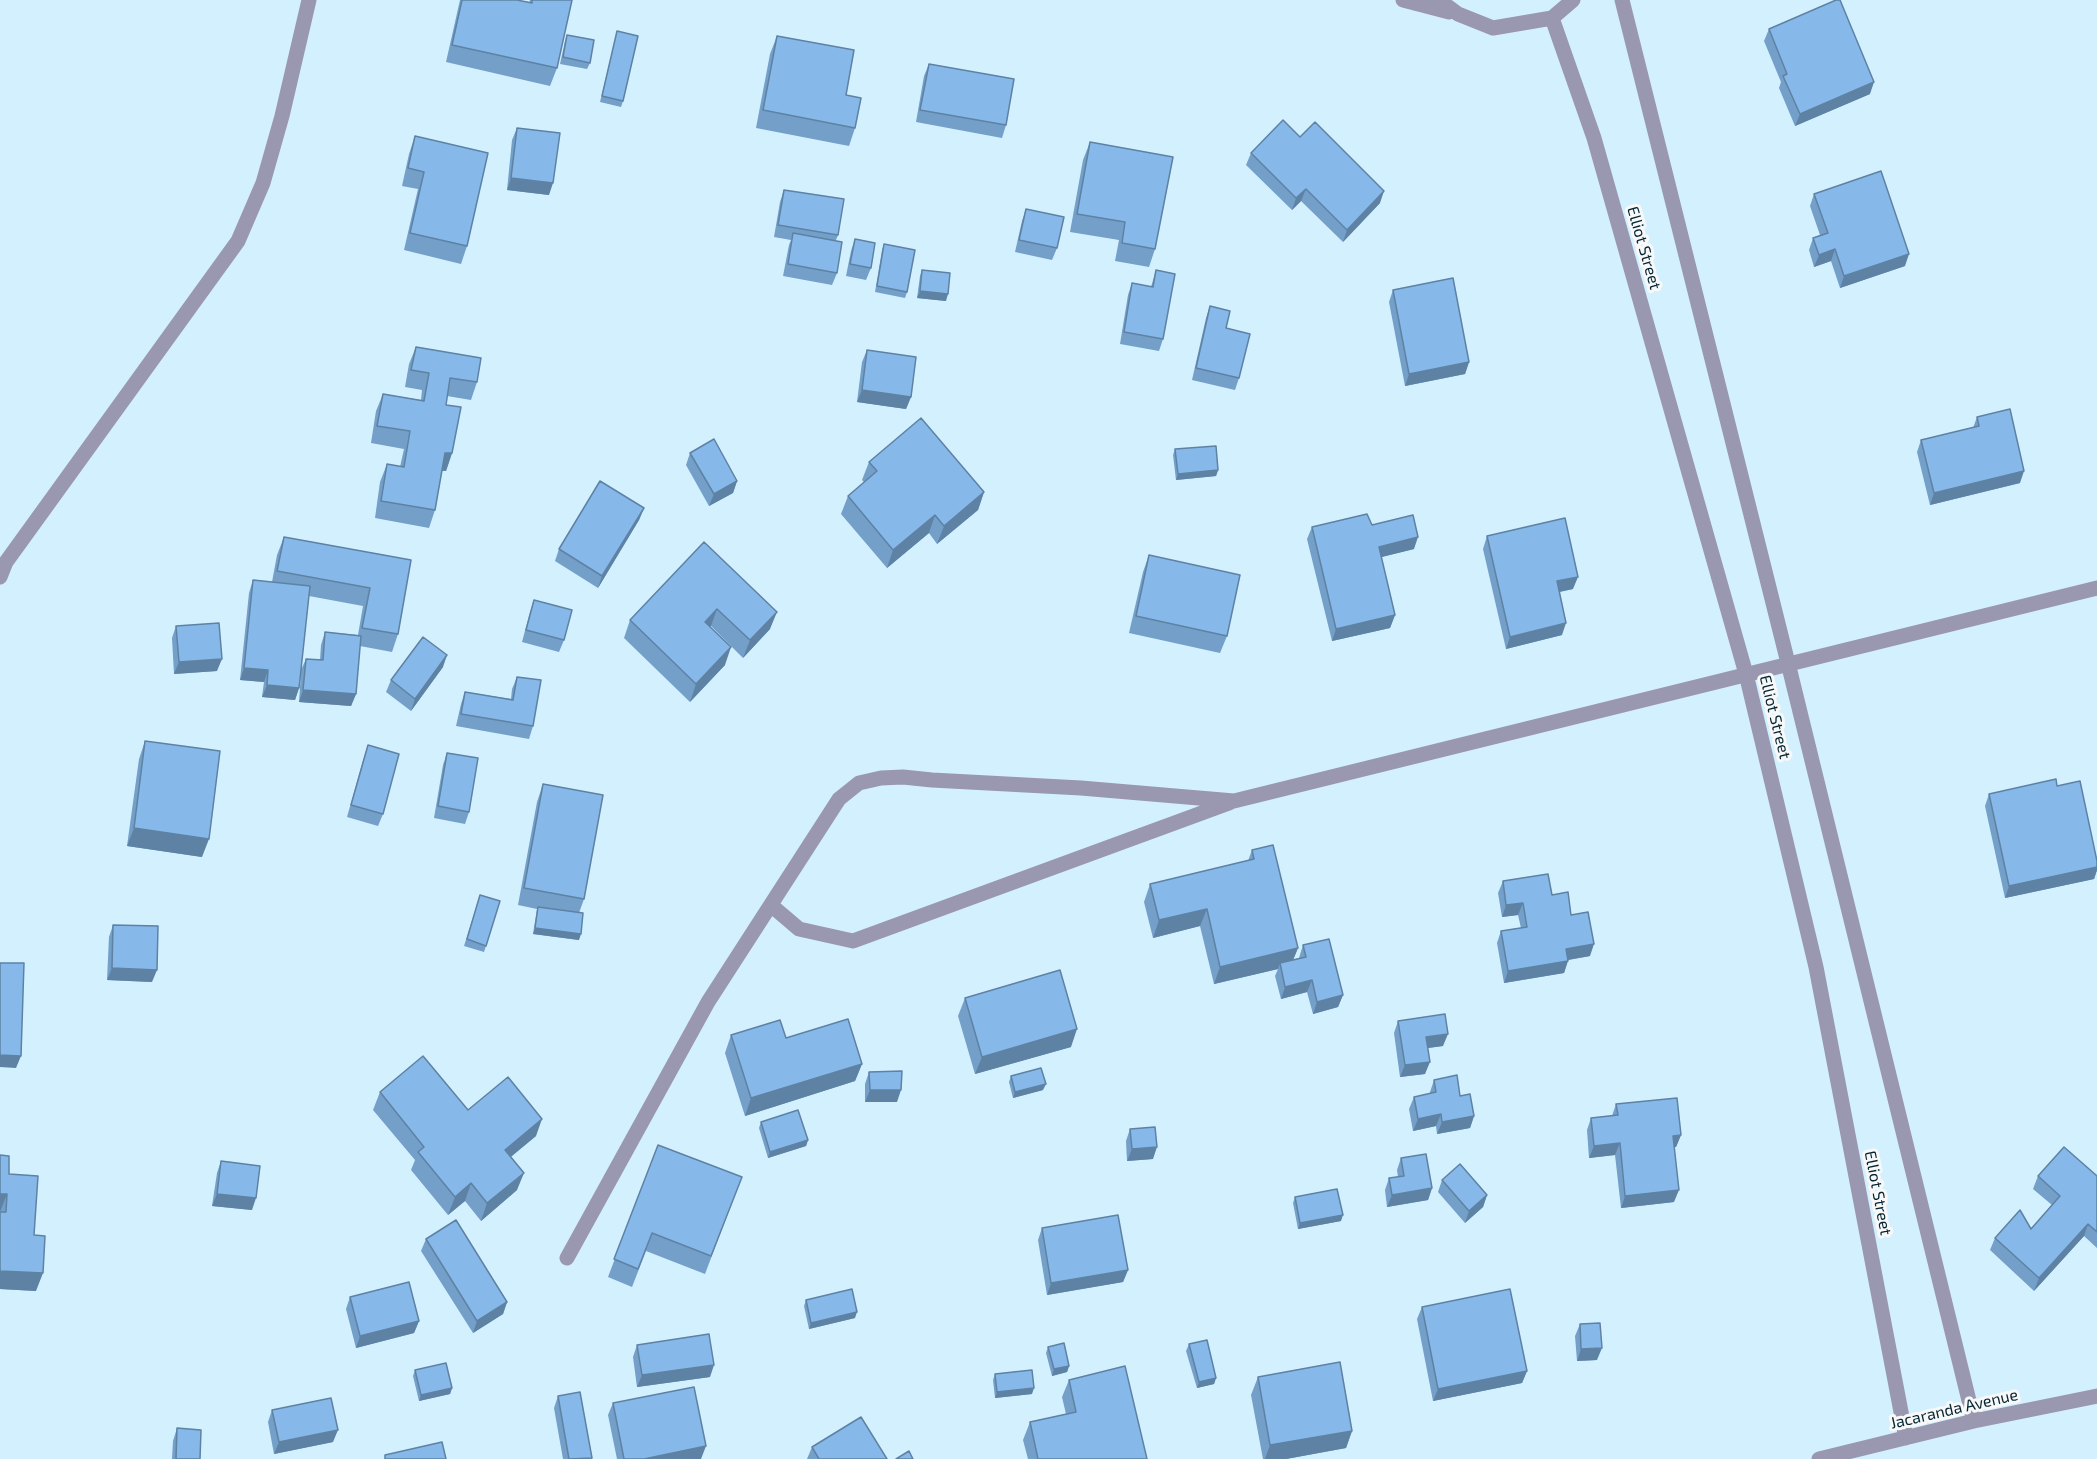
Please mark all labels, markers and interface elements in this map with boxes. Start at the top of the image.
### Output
street label: Elliot Street [1623,204,1665,292]
street label: Elliot Street [1755,673,1795,761]
street label: Elliot Street [1860,1149,1896,1237]
street label: Jacaranda Avenue [1888,1385,2020,1433]

